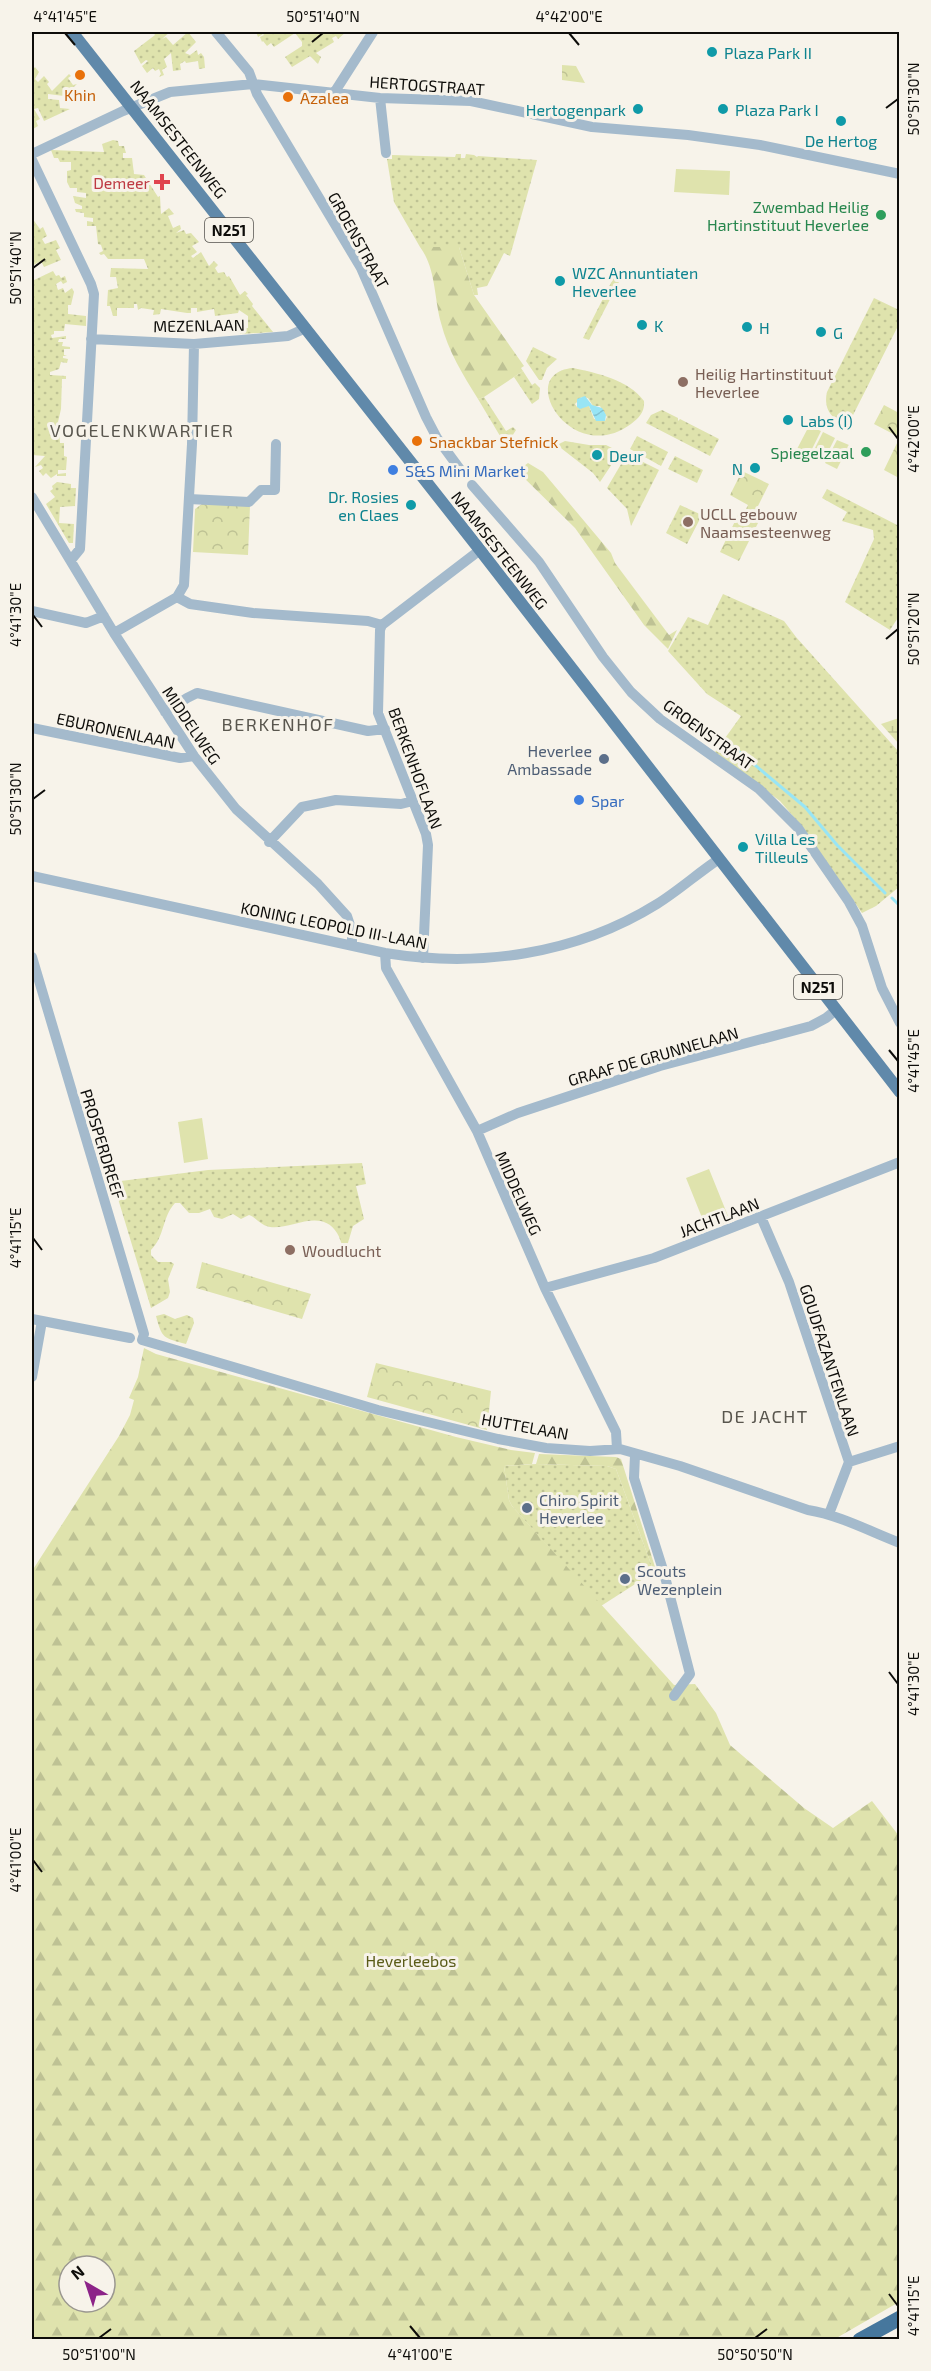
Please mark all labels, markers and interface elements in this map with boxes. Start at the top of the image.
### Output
text: 4°41'45"E [33,7,97,25]
text: 50°51'40"N [286,7,360,25]
text: 4°42'00"E [535,7,603,25]
place label: Plaza Park II [724,43,812,62]
marker: Plaza Park II [705,45,719,59]
text: 50°51'30"N [904,63,922,135]
marker: Khin [73,68,87,82]
street label: HERTOGSTRAAT [369,71,485,99]
street label: NAAMSESTEENWEG [127,76,231,202]
place label: Khin [64,85,96,104]
place label: Azalea [300,88,349,107]
marker: Azalea [281,90,295,104]
place label: Hertogenpark [526,100,626,119]
place label: Plaza Park I [735,100,819,119]
marker: Hertogenpark [631,102,645,116]
marker: Plaza Park I [716,102,730,116]
marker: De Hertog [834,114,848,128]
place label: De Hertog [805,131,877,150]
place label: Demeer [93,173,151,192]
marker: Demeer [155,175,169,189]
street label: GROENSTRAAT [325,188,393,292]
place label: Zwembad Heilig Hartinstituut Heverlee [707,197,869,234]
marker: Zwembad Heilig Hartinstituut Heverlee [874,208,888,222]
road number: N251 [205,218,253,242]
text: 50°51'40"N [6,231,24,305]
place label: WZC Annuntiaten Heverlee [572,263,698,300]
marker: WZC Annuntiaten Heverlee [553,274,567,288]
street label: MEZENLAAN [153,315,245,335]
place label: K [654,316,664,335]
marker: K [635,318,649,332]
place label: H [759,318,770,337]
marker: H [740,320,754,334]
place label: G [833,323,843,342]
marker: G [814,325,828,339]
place label: Heilig Hartinstituut Heverlee [695,364,833,401]
marker: Heilig Hartinstituut Heverlee [676,375,690,389]
text: 4°42'00"E [904,405,922,473]
place label: Labs (I) [800,411,853,430]
marker: Labs (I) [781,413,795,427]
district label: VOGELENKWARTIER [50,419,234,441]
place label: Snackbar Stefnick [429,432,558,451]
marker: Snackbar Stefnick [410,434,424,448]
place label: Spiegelzaal [770,443,854,462]
marker: Spiegelzaal [859,445,873,459]
place label: Deur [609,446,644,465]
marker: Deur [590,448,604,462]
place label: N [732,459,743,478]
place label: S&S Mini Market [405,461,526,480]
marker: N [748,461,762,475]
marker: S&S Mini Market [386,463,400,477]
place label: Dr. Rosies en Claes [328,487,399,524]
street label: NAAMSESTEENWEG [448,487,552,613]
marker: Dr. Rosies en Claes [404,498,418,512]
place label: UCLL gebouw Naamsesteenweg [700,504,831,541]
marker: UCLL gebouw Naamsesteenweg [681,515,695,529]
text: 4°41'30"E [6,583,24,647]
text: 50°51'20"N [904,592,922,666]
street label: MIDDELWEG [159,682,225,768]
street label: GROENSTRAAT [660,695,758,773]
street label: BERKENHOFLAAN [385,705,447,831]
street label: EBURONENLAAN [55,708,177,752]
district label: BERKENHOF [222,713,334,735]
place label: Heverlee Ambassade [507,741,592,778]
marker: Heverlee Ambassade [597,752,611,766]
text: 50°51'30"N [6,763,24,835]
place label: Spar [591,791,625,810]
marker: Spar [572,793,586,807]
place label: Villa Les Tilleuls [755,829,815,866]
marker: Villa Les Tilleuls [736,840,750,854]
street label: KONING LEOPOLD III-LAAN [239,898,429,952]
road number: N251 [794,975,842,999]
street label: GRAAF DE GRUNNELAAN [566,1023,740,1089]
text: 4°41'45"E [904,1029,922,1093]
street label: PROSPERDREEF [77,1087,129,1202]
street label: MIDDELWEG [492,1148,546,1238]
street label: JACHTLAAN [676,1193,762,1241]
text: 4°41'15"E [6,1208,24,1268]
place label: Woudlucht [302,1241,381,1260]
marker: Woudlucht [283,1243,297,1257]
street label: GOUDFAZANTENLAAN [796,1281,864,1439]
district label: DE JACHT [721,1405,809,1427]
street label: HUTTELAAN [480,1409,570,1443]
place label: Chiro Spirit Heverlee [539,1490,619,1527]
marker: Chiro Spirit Heverlee [520,1501,534,1515]
place label: Scouts Wezenplein [637,1561,722,1598]
marker: Scouts Wezenplein [618,1572,632,1586]
text: 4°41'30"E [904,1652,922,1716]
text: 4°41'00"E [6,1828,24,1892]
park label: Heverleebos [366,1951,456,1970]
north arrow [57,2254,117,2314]
text: N [67,2261,88,2283]
text: 4°41'15"E [904,2276,922,2336]
text: 50°51'00"N [62,2345,136,2363]
text: 4°41'00"E [388,2345,452,2363]
text: 50°50'50"N [717,2345,793,2363]

